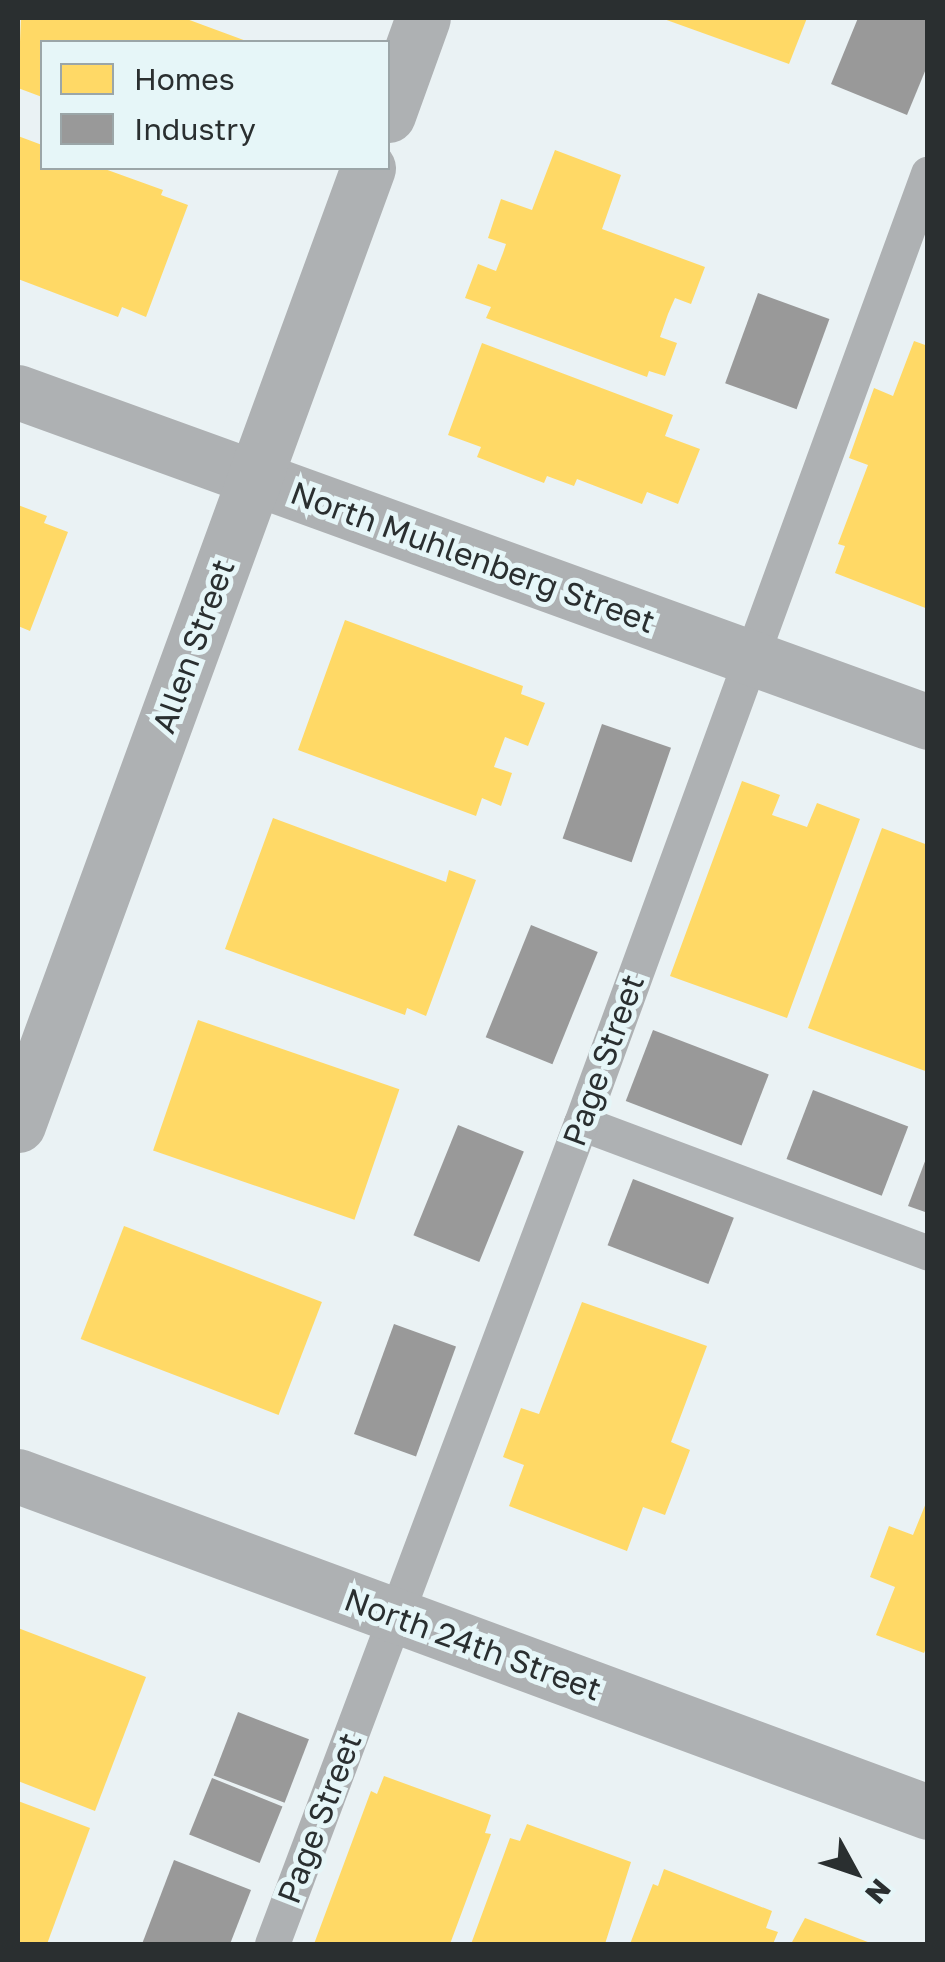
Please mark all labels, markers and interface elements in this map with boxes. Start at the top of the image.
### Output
legend [40,40,390,170]
text: Homes [134,61,235,97]
text: Industry [134,111,256,147]
street label: North Muhlenberg Street [286,473,660,641]
street label: Allen Street [144,554,242,738]
street label: Page Street [554,969,652,1151]
street label: North 24th Street [339,1580,607,1708]
street label: Page Street [269,1727,369,1909]
north arrow [805,1822,905,1922]
text: N [859,1873,898,1910]

